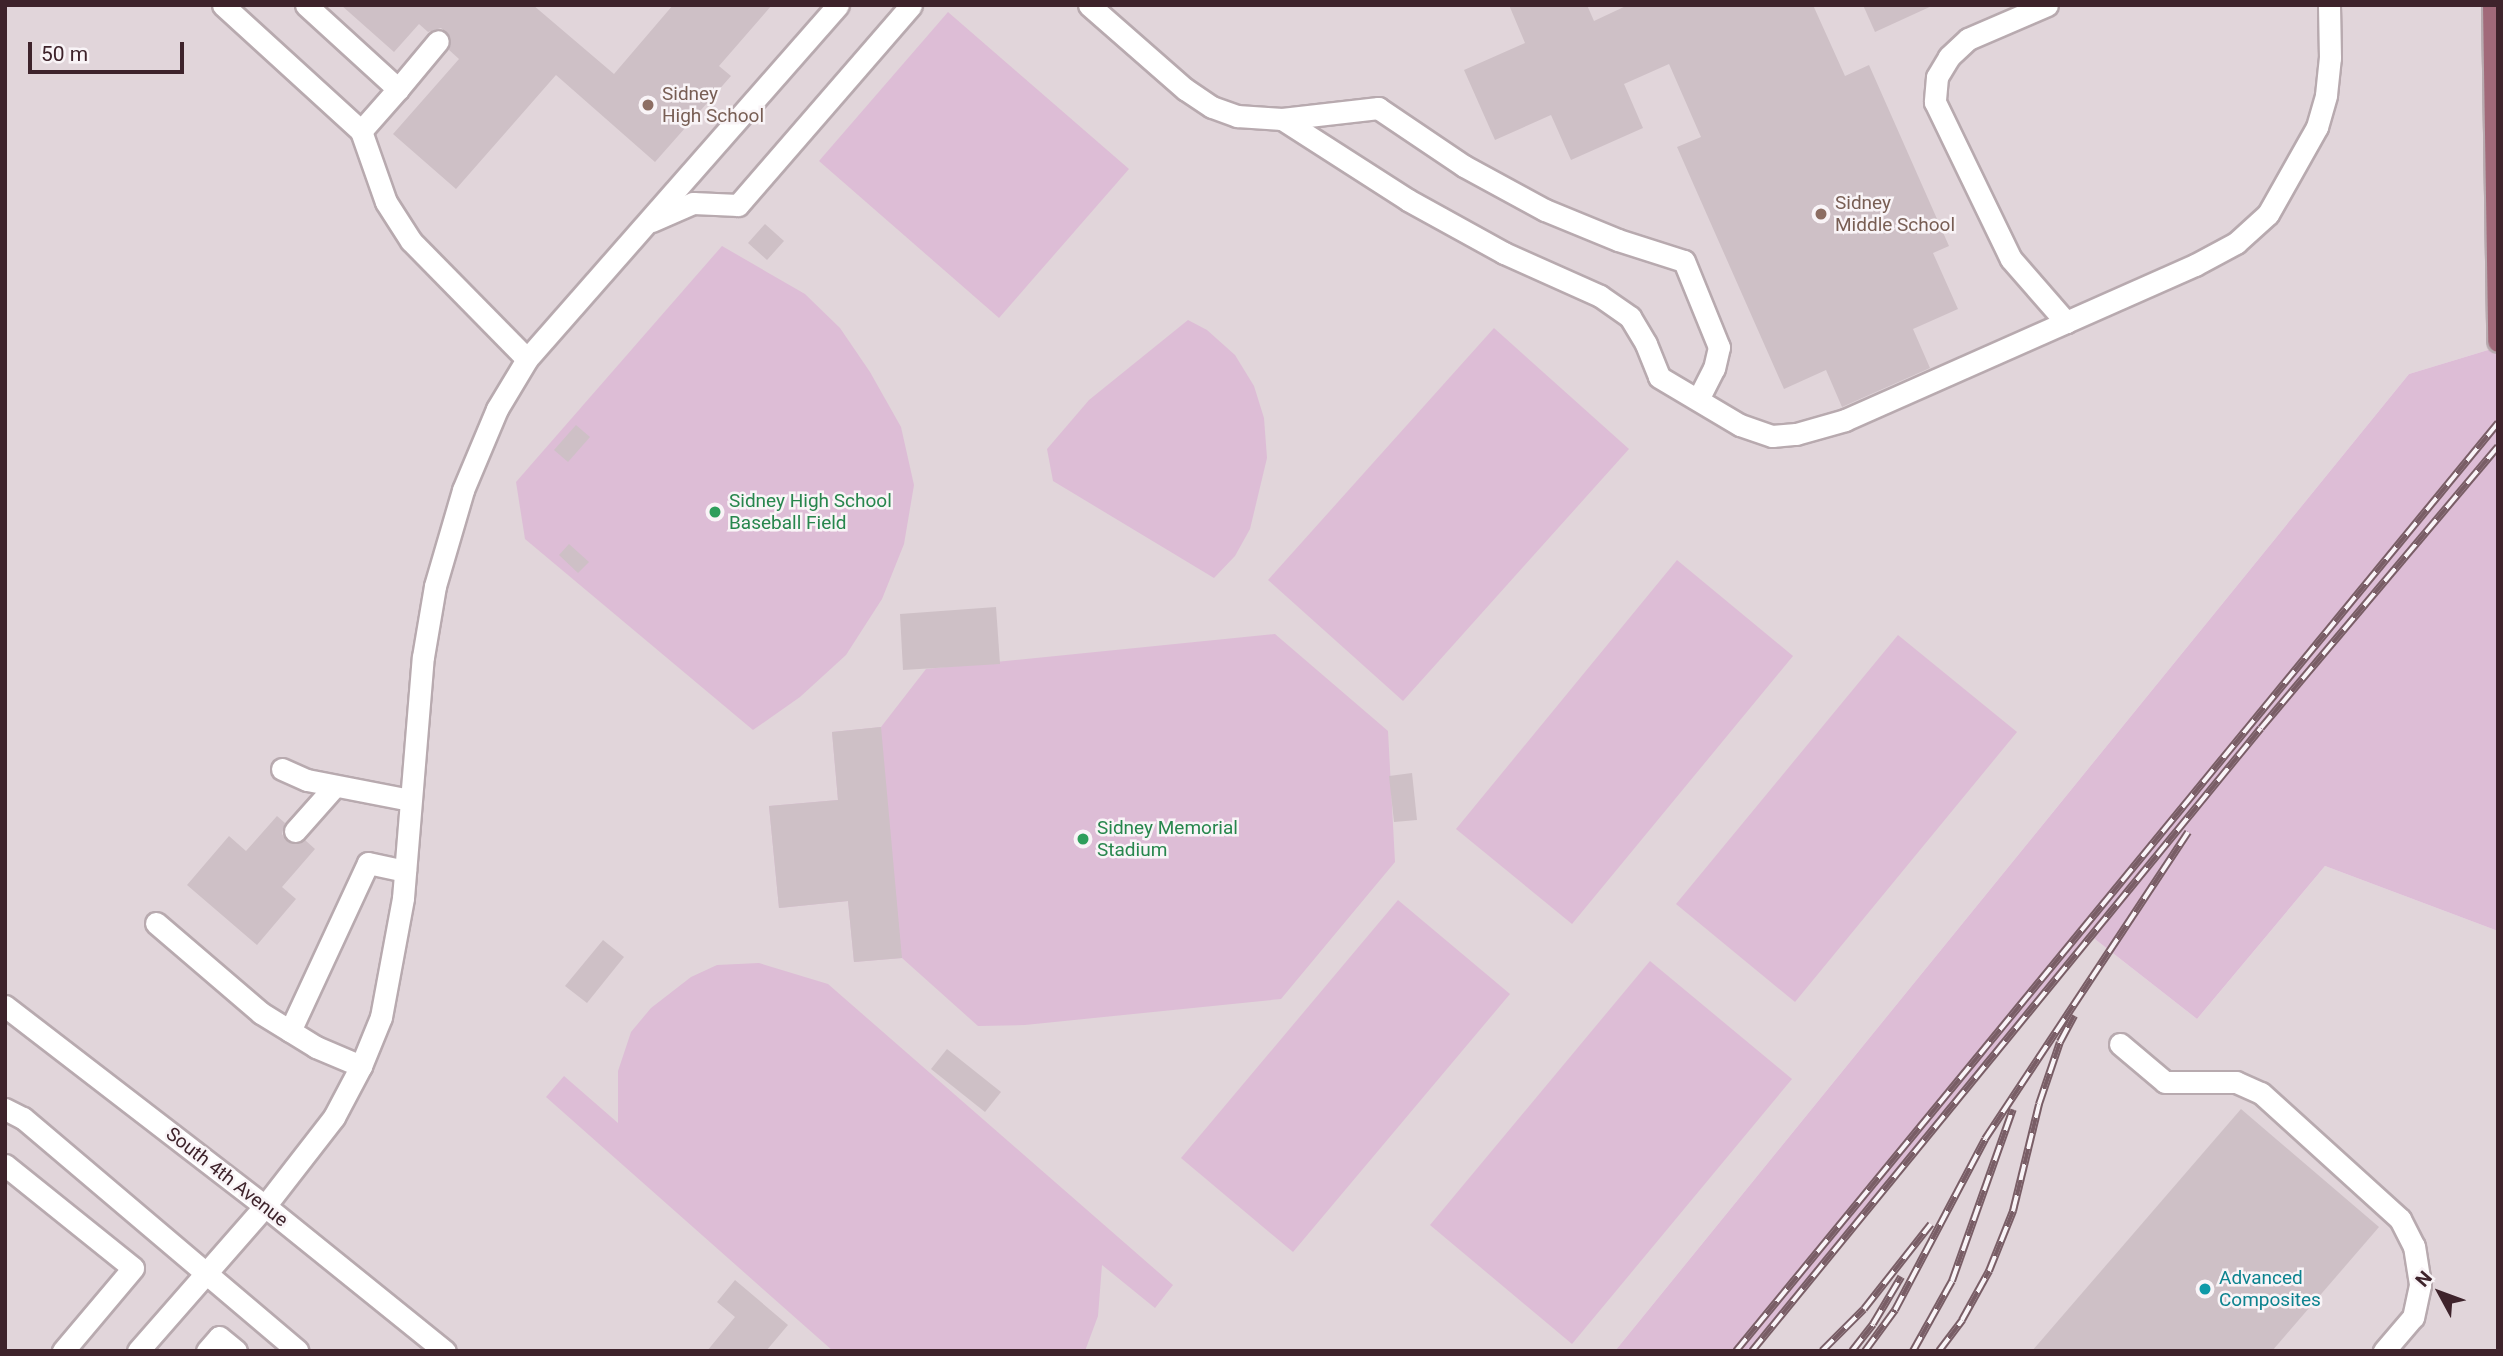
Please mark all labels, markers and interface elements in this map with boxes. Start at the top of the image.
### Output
scale bar [32,28,187,72]
text: 50 m [41,42,88,66]
place label: Sidney High School [662,83,764,127]
marker: Sidney High School [640,97,656,113]
place label: Sidney Middle School [1835,192,1955,236]
marker: Sidney Middle School [1813,206,1829,222]
place label: Sidney High School Baseball Field [729,490,892,534]
marker: Sidney High School Baseball Field [707,504,723,520]
place label: Sidney Memorial Stadium [1097,817,1238,861]
marker: Sidney Memorial Stadium [1075,831,1091,847]
street label: South 4th Avenue [162,1122,292,1232]
north arrow [2405,1258,2475,1328]
text: N [2411,1266,2437,1291]
place label: Advanced Composites [2219,1267,2321,1311]
marker: Advanced Composites [2197,1281,2213,1297]

